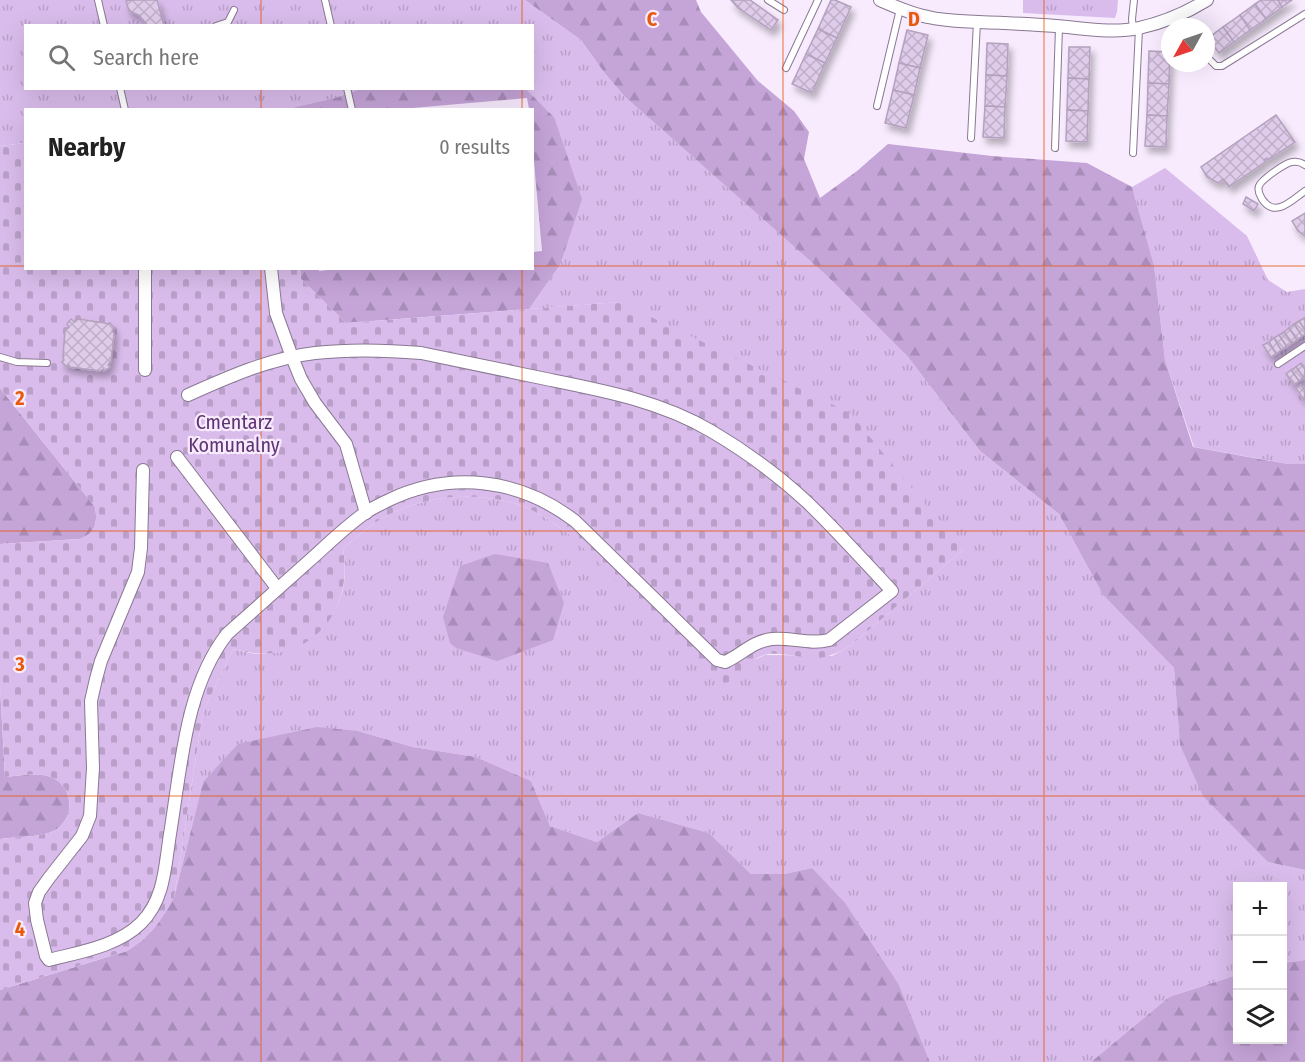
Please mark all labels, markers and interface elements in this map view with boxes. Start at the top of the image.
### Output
text: C [647,7,658,31]
text: D [908,7,920,31]
north arrow [1161,18,1215,72]
search box [24,24,534,90]
icon: search [45,41,78,74]
text: Search here [93,44,199,71]
text: Nearby [48,132,125,163]
text: 0 results [439,135,510,159]
text: 2 [14,386,25,410]
park label: Cmentarz Komunalny [188,410,280,457]
text: 3 [14,652,25,676]
map controls [1233,882,1287,1044]
button: + [1233,882,1287,936]
text: 4 [15,917,25,941]
button: − [1233,936,1287,990]
button: layers [1233,990,1287,1044]

